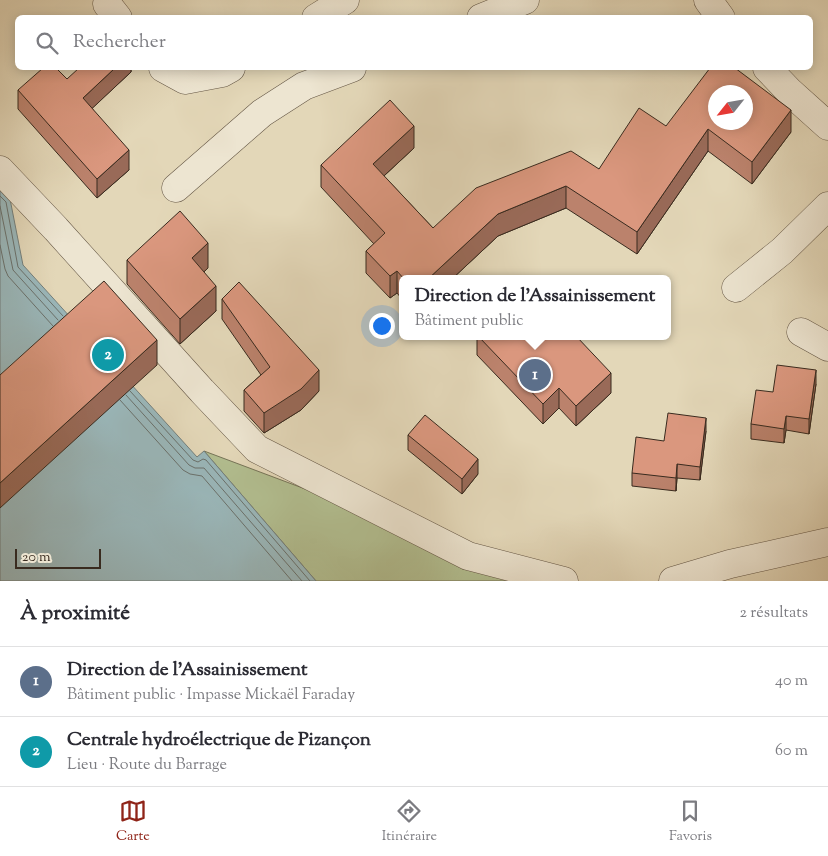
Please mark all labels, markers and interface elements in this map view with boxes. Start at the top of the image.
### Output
search box [15,15,813,70]
icon: search [33,29,61,57]
text: Rechercher [73,29,166,56]
north arrow [708,85,753,130]
popup [399,275,671,340]
text: Direction de l'Assainissement [415,283,655,310]
text: Bâtiment public [415,310,524,333]
your location [369,313,395,339]
pin: 2 [92,336,124,374]
pin: 1 [519,356,551,394]
scale bar [15,546,101,569]
text: 20 m [22,548,51,568]
text: À proximité [20,599,130,629]
text: 2 résultats [739,602,808,625]
text: Direction de l'Assainissement [67,657,308,684]
text: 1 [33,670,39,693]
text: 40 m [775,670,808,693]
text: Bâtiment public · Impasse Mickaël Faraday [67,684,355,707]
text: Centrale hydroélectrique de Pizançon [67,727,371,754]
text: 2 [32,740,40,763]
text: 60 m [775,740,808,763]
text: Lieu · Route du Barrage [67,754,227,777]
tab: Carte [116,797,150,847]
tab: Itinéraire [382,797,437,847]
tab: Favoris [669,797,712,847]

